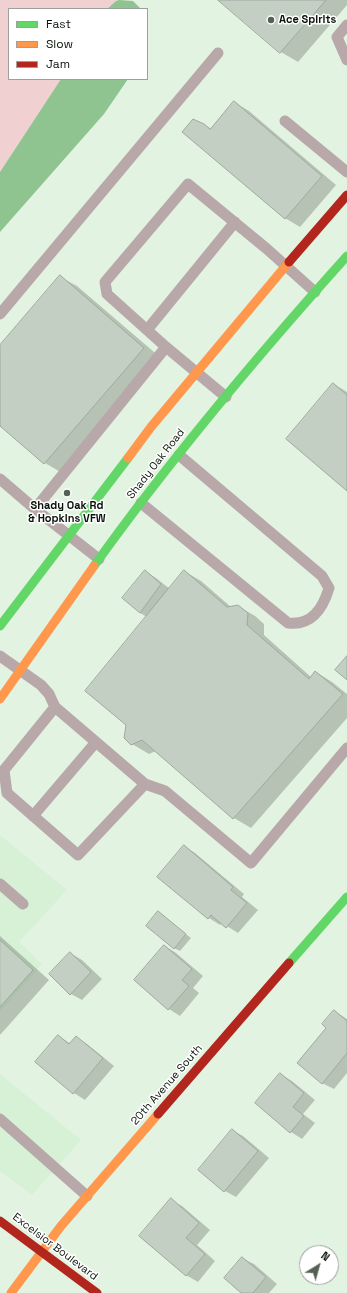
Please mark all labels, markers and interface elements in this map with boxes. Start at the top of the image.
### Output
legend [8,8,148,80]
place label: Ace Spirits [279,13,336,27]
marker: Ace Spirits [266,15,276,25]
text: Fast [46,16,71,32]
text: Slow [46,36,73,52]
text: Jam [46,56,70,72]
street label: Shady Oak Road [124,426,188,502]
marker: Shady Oak Rd & Hopkins VFW [62,488,72,498]
place label: Shady Oak Rd & Hopkins VFW [28,499,106,525]
street label: 20th Avenue South [129,1042,205,1128]
street label: Excelsior Boulevard [10,1211,100,1283]
north arrow [299,1245,339,1285]
text: N [318,1248,333,1264]

